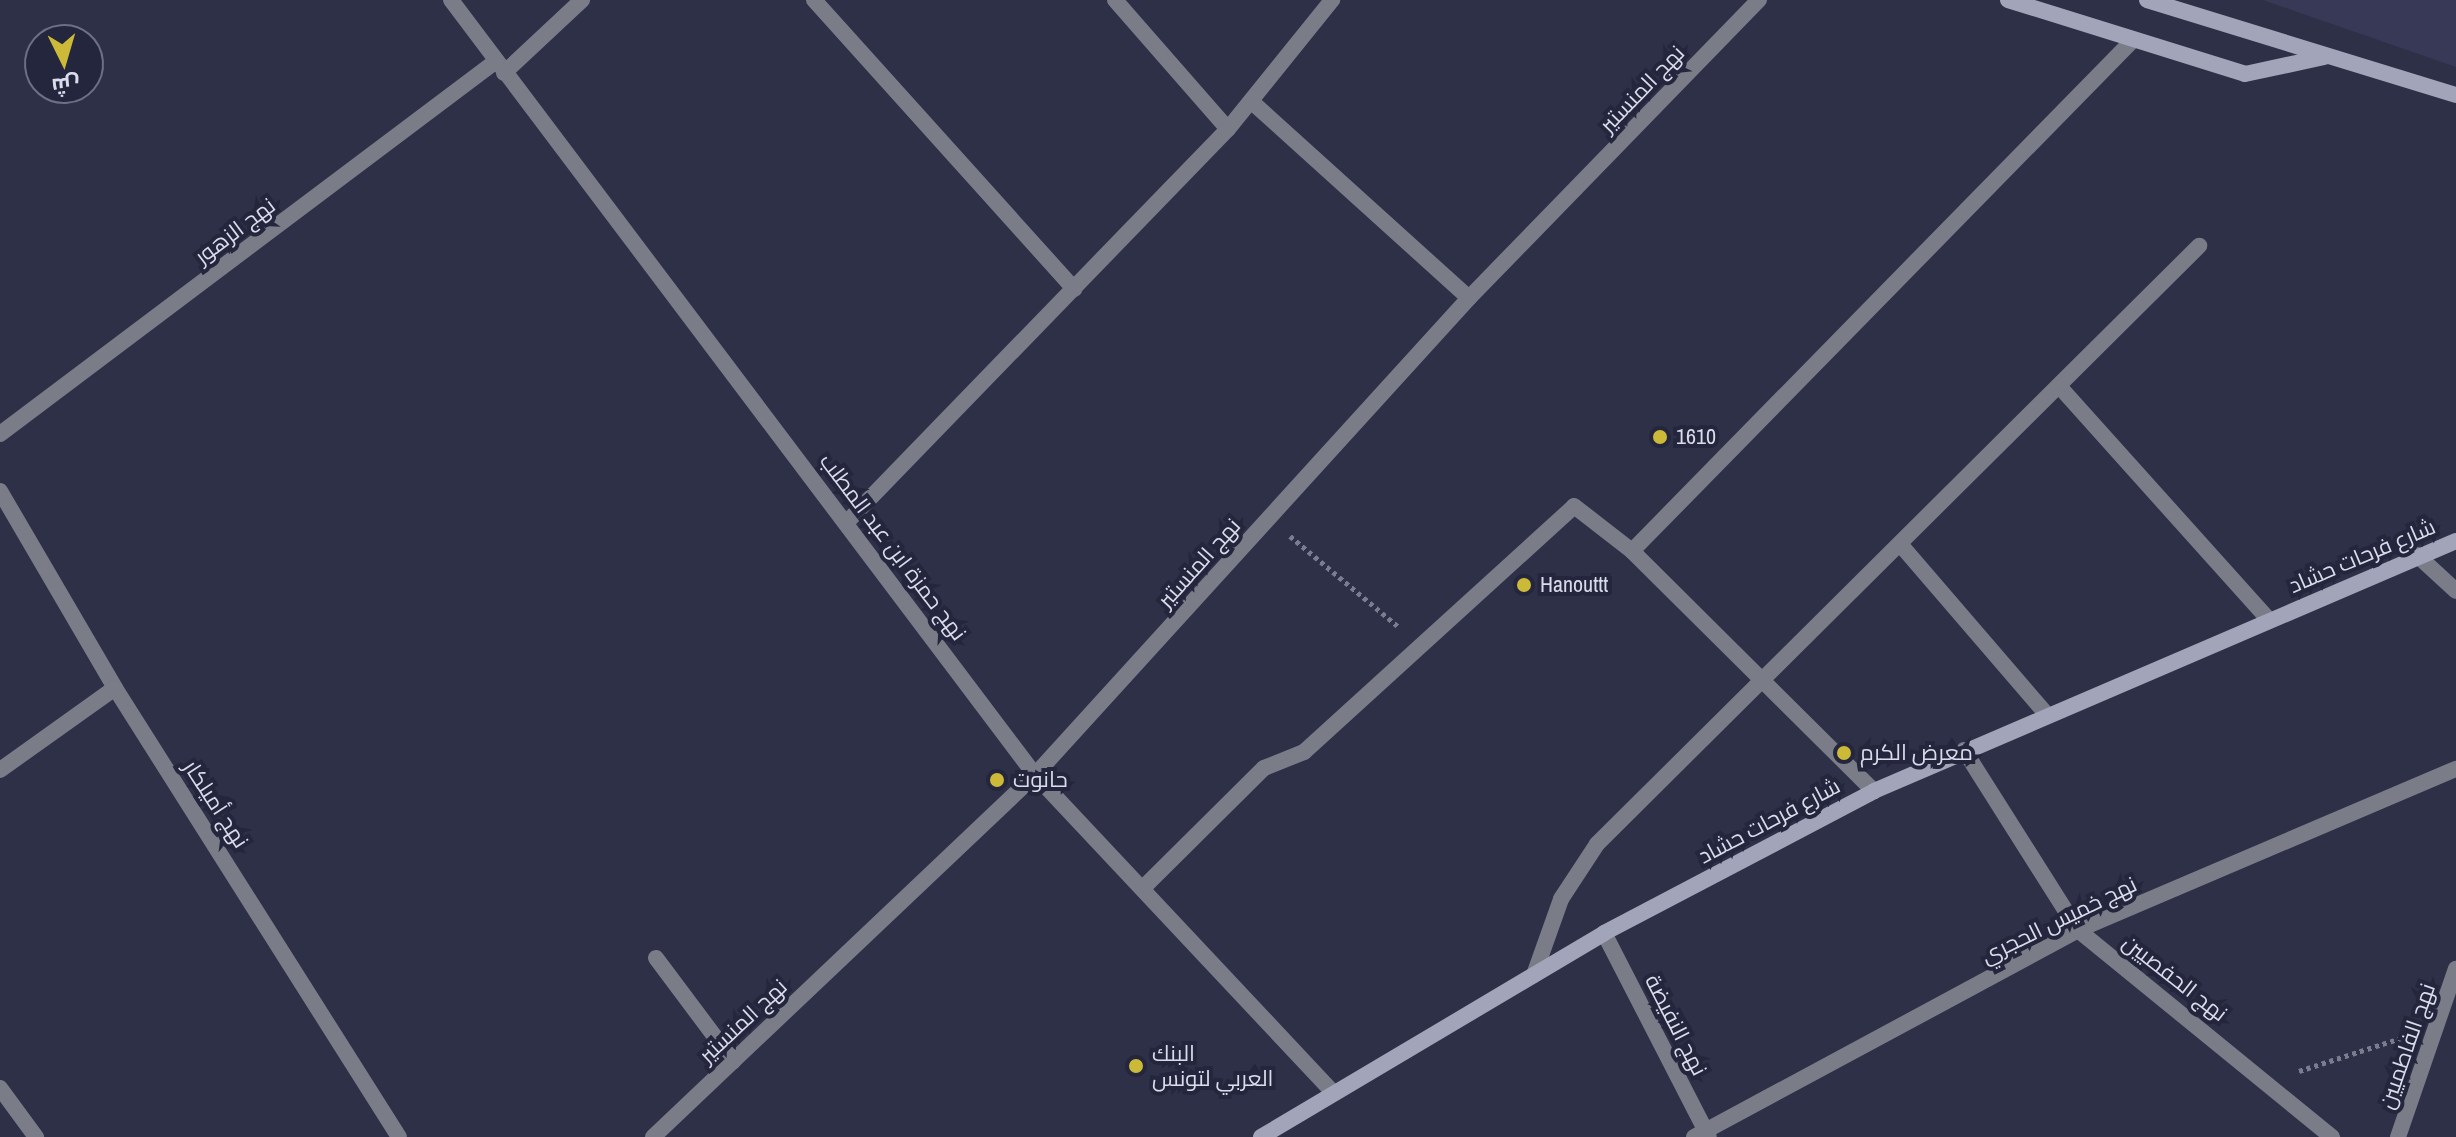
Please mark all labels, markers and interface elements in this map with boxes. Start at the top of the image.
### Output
north arrow [24,24,104,104]
street label: نهج المنستير [1594,40,1690,138]
text: ش [51,70,81,102]
street label: نهج الزهور [190,192,280,270]
place label: 1610 [1676,424,1716,450]
marker: 1610 [1651,428,1669,446]
street label: نهج حمزة ابن عبد المطلب [814,448,972,646]
street label: نهج المنستير [1152,513,1246,613]
street label: شارع فرحات حشاد [2285,513,2439,599]
place label: Hanouttt [1540,572,1608,598]
marker: Hanouttt [1515,576,1533,594]
place label: معرض الكرم [1860,740,1973,766]
marker: معرض الكرم [1835,744,1853,762]
street label: نهج أميلكار [178,755,254,853]
place label: حانوت [1013,767,1068,793]
marker: حانوت [988,771,1006,789]
street label: شارع فرحات حشاد [1694,773,1844,869]
street label: نهج خميس الحجري [1977,871,2141,969]
street label: نهج الحفصيين [2117,929,2233,1027]
street label: نهج النفيضة [1639,970,1713,1080]
street label: نهج المنستير [693,974,793,1068]
street label: نهج الفاطميين [2373,980,2441,1112]
place label: البنك العربي لتونس [1152,1040,1273,1092]
marker: البنك العربي لتونس [1127,1057,1145,1075]

